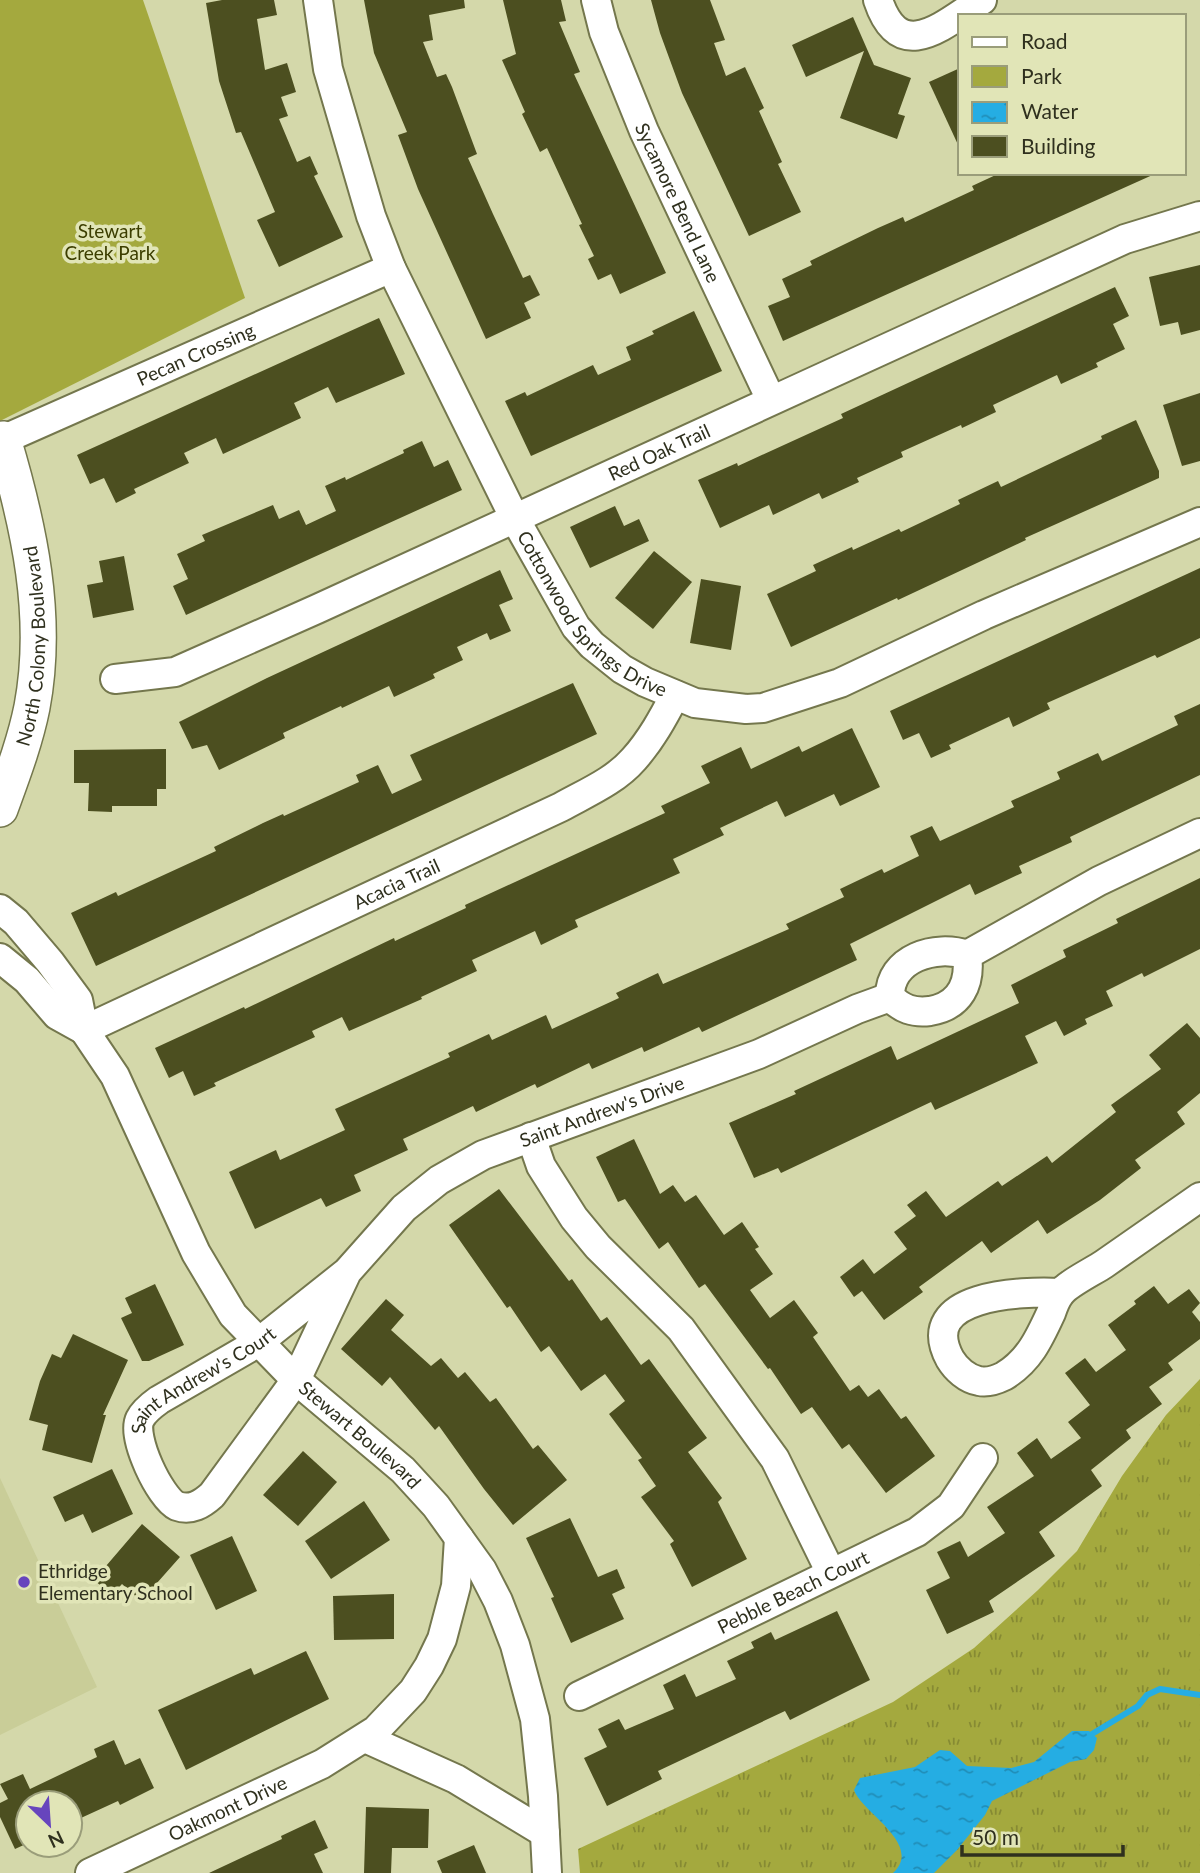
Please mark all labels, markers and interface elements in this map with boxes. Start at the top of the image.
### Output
legend [958,14,1186,175]
text: Road [1021,28,1068,53]
text: Park [1021,63,1062,88]
text: Water [1021,98,1078,123]
street label: Sycamore Bend Lane [631,119,726,286]
text: Building [1021,133,1096,158]
park label: Stewart Creek Park [65,219,156,264]
street label: Pecan Crossing [133,318,258,390]
street label: Red Oak Trail [604,419,714,485]
street label: Cottonwood Springs Drive [513,526,671,701]
street label: North Colony Boulevard [11,544,49,749]
street label: Acacia Trail [349,853,443,914]
street label: Saint Andrew's Drive [516,1070,687,1152]
street label: Saint Andrew's Court [126,1321,280,1434]
street label: Stewart Boulevard [295,1376,426,1493]
street label: Pebble Beach Court [713,1545,873,1638]
place label: Ethridge Elementary School [38,1559,193,1604]
marker: Ethridge Elementary School [16,1574,32,1590]
street label: Oakmont Drive [165,1770,290,1846]
north arrow [14,1789,84,1859]
scale bar [962,1814,1123,1858]
text: 50 m [972,1824,1019,1849]
text: N [45,1826,68,1853]

